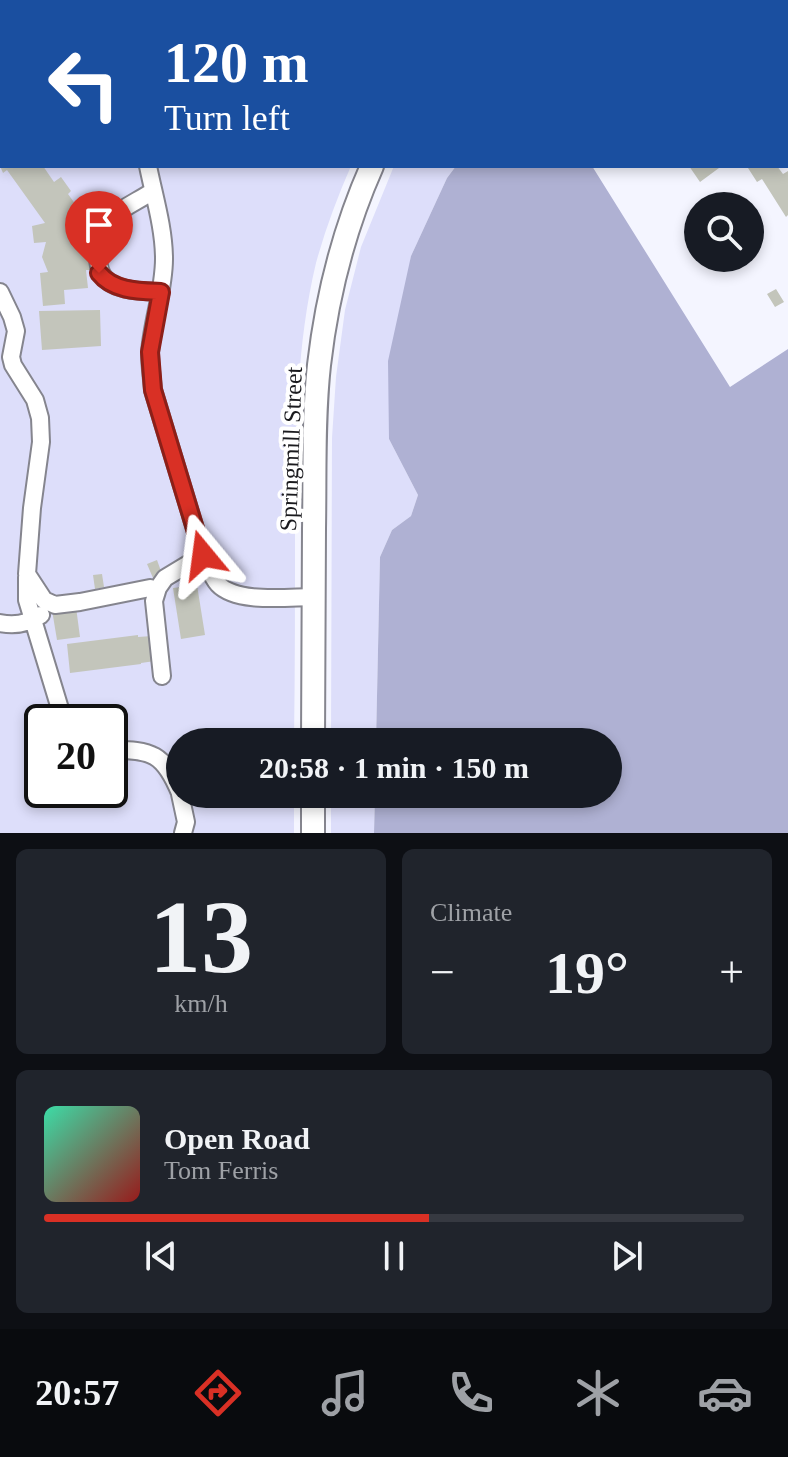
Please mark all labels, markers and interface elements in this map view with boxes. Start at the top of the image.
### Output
icon: left [32,32,136,136]
text: 120 m [164,32,309,94]
text: Turn left [164,98,290,138]
pin [65,191,133,273]
map controls [684,192,764,272]
button: search [684,192,764,272]
icon: arrive [77,203,121,247]
street label: Springmill Street [275,366,307,532]
position arrow [161,513,245,597]
speed limit sign: 20 [24,704,128,808]
text: 20:58 · 1 min · 150 m [259,751,529,784]
text: 13 [149,879,253,994]
text: Climate [430,898,512,927]
text: 19° [545,940,629,1006]
text: − [430,948,455,997]
text: + [719,948,744,997]
text: km/h [174,989,228,1018]
text: Open Road [164,1122,310,1155]
text: Tom Ferris [164,1156,278,1185]
icon: previous [139,1234,183,1278]
icon: pause [372,1234,416,1278]
icon: next [605,1234,649,1278]
icon: directions [190,1365,246,1421]
icon: music [317,1365,373,1421]
icon: phone [443,1365,499,1421]
icon: climate [570,1365,626,1421]
icon: car [697,1365,753,1421]
text: 20:57 [35,1373,119,1413]

